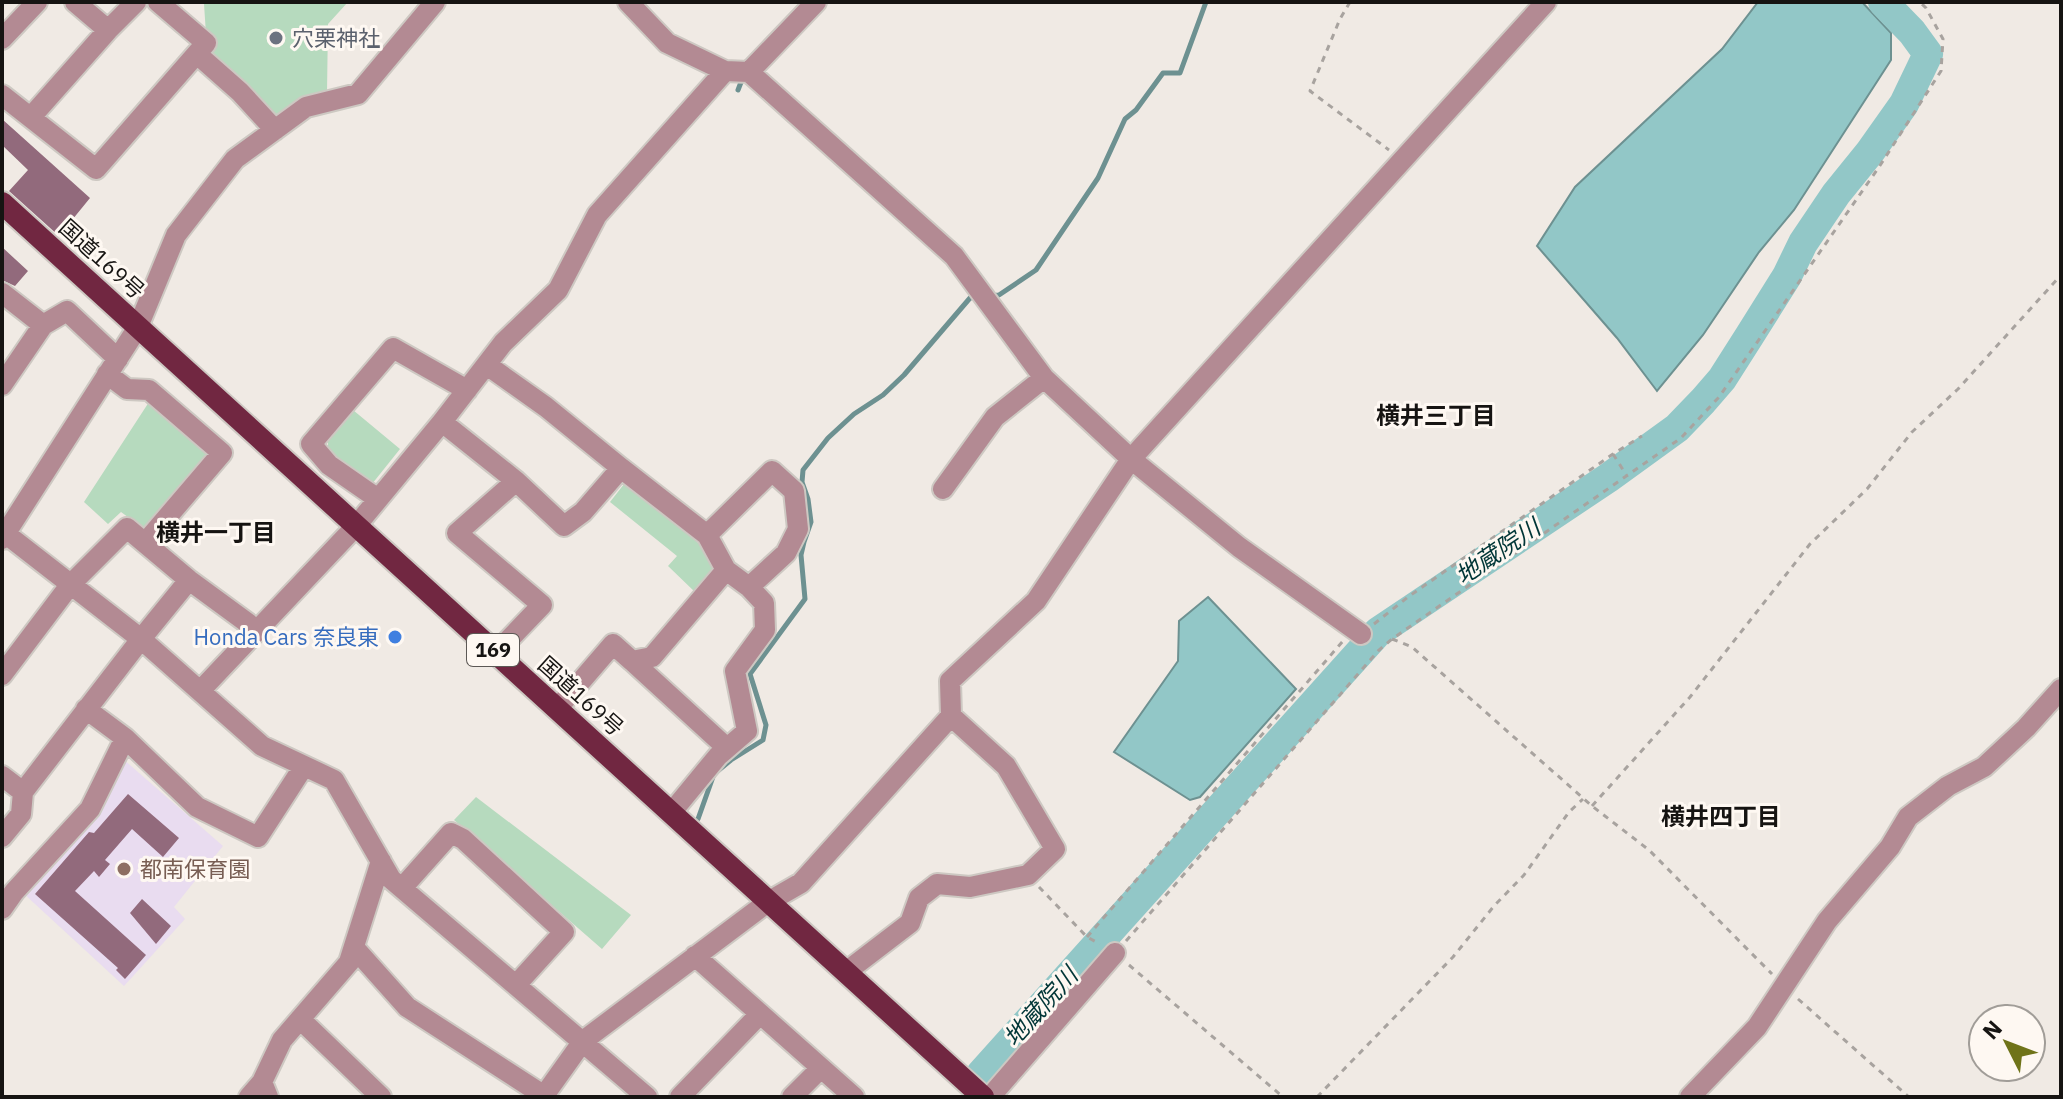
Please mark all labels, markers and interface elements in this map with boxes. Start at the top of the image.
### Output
place label: 穴栗神社 [292,23,380,52]
marker: 穴栗神社 [267,29,285,47]
street label: 国道169号 [53,213,151,305]
district label: 横井三丁目 [1376,399,1496,431]
water label: 地蔵院川 [1449,509,1549,591]
district label: 横井一丁目 [156,516,276,548]
place label: Honda Cars 奈良東 [194,622,379,651]
marker: Honda Cars 奈良東 [386,628,404,646]
road number: 169 [467,634,519,666]
street label: 国道169号 [532,650,630,742]
district label: 横井四丁目 [1661,800,1781,832]
place label: 都南保育園 [140,854,250,883]
marker: 都南保育園 [115,860,133,878]
water label: 地蔵院川 [996,958,1086,1053]
north arrow [1967,1003,2047,1083]
text: N [1976,1014,2008,1045]

